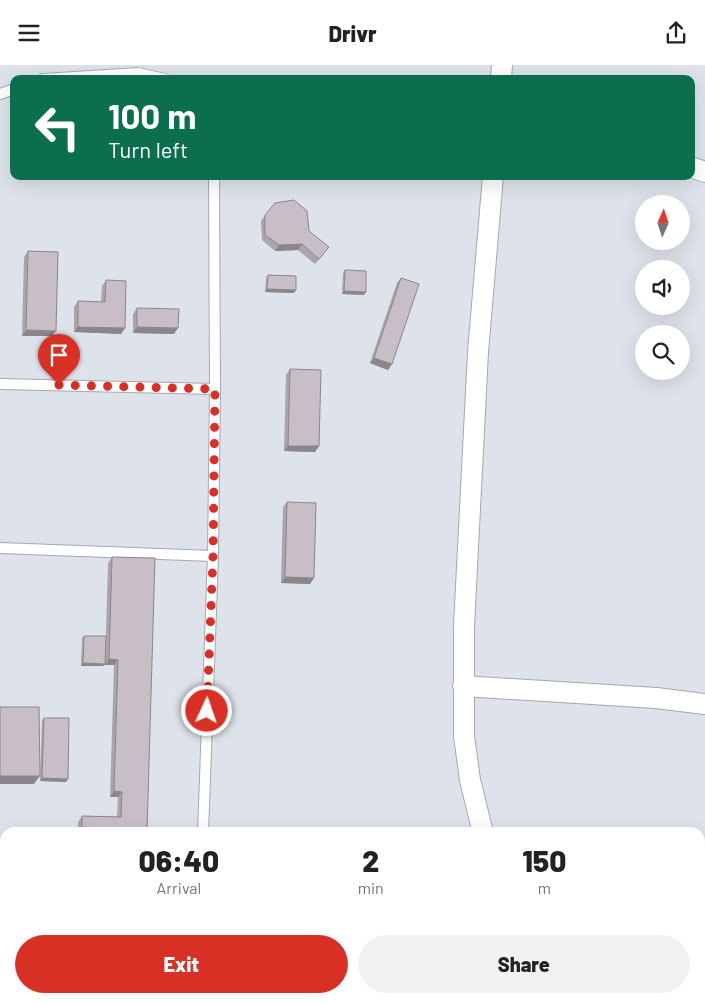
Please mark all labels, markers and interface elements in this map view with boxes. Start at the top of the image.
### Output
icon: menu [15,19,43,47]
icon: share [662,19,690,47]
text: Drivr [328,20,377,46]
text: 100 m [108,94,197,136]
icon: left [25,95,90,160]
text: Turn left [108,136,188,162]
north arrow [635,195,690,250]
map controls [635,195,690,380]
button: sound [635,260,690,315]
button: search [635,325,690,380]
pin [38,334,80,385]
icon: arrive [45,341,73,369]
position arrow [180,684,232,736]
text: 06:40 [139,842,219,878]
text: 2 [362,842,379,878]
text: 150 [522,842,566,878]
text: Arrival [156,878,201,897]
text: min [358,878,384,897]
text: m [538,878,551,897]
button: Exit [15,935,348,993]
button: Share [358,935,690,993]

